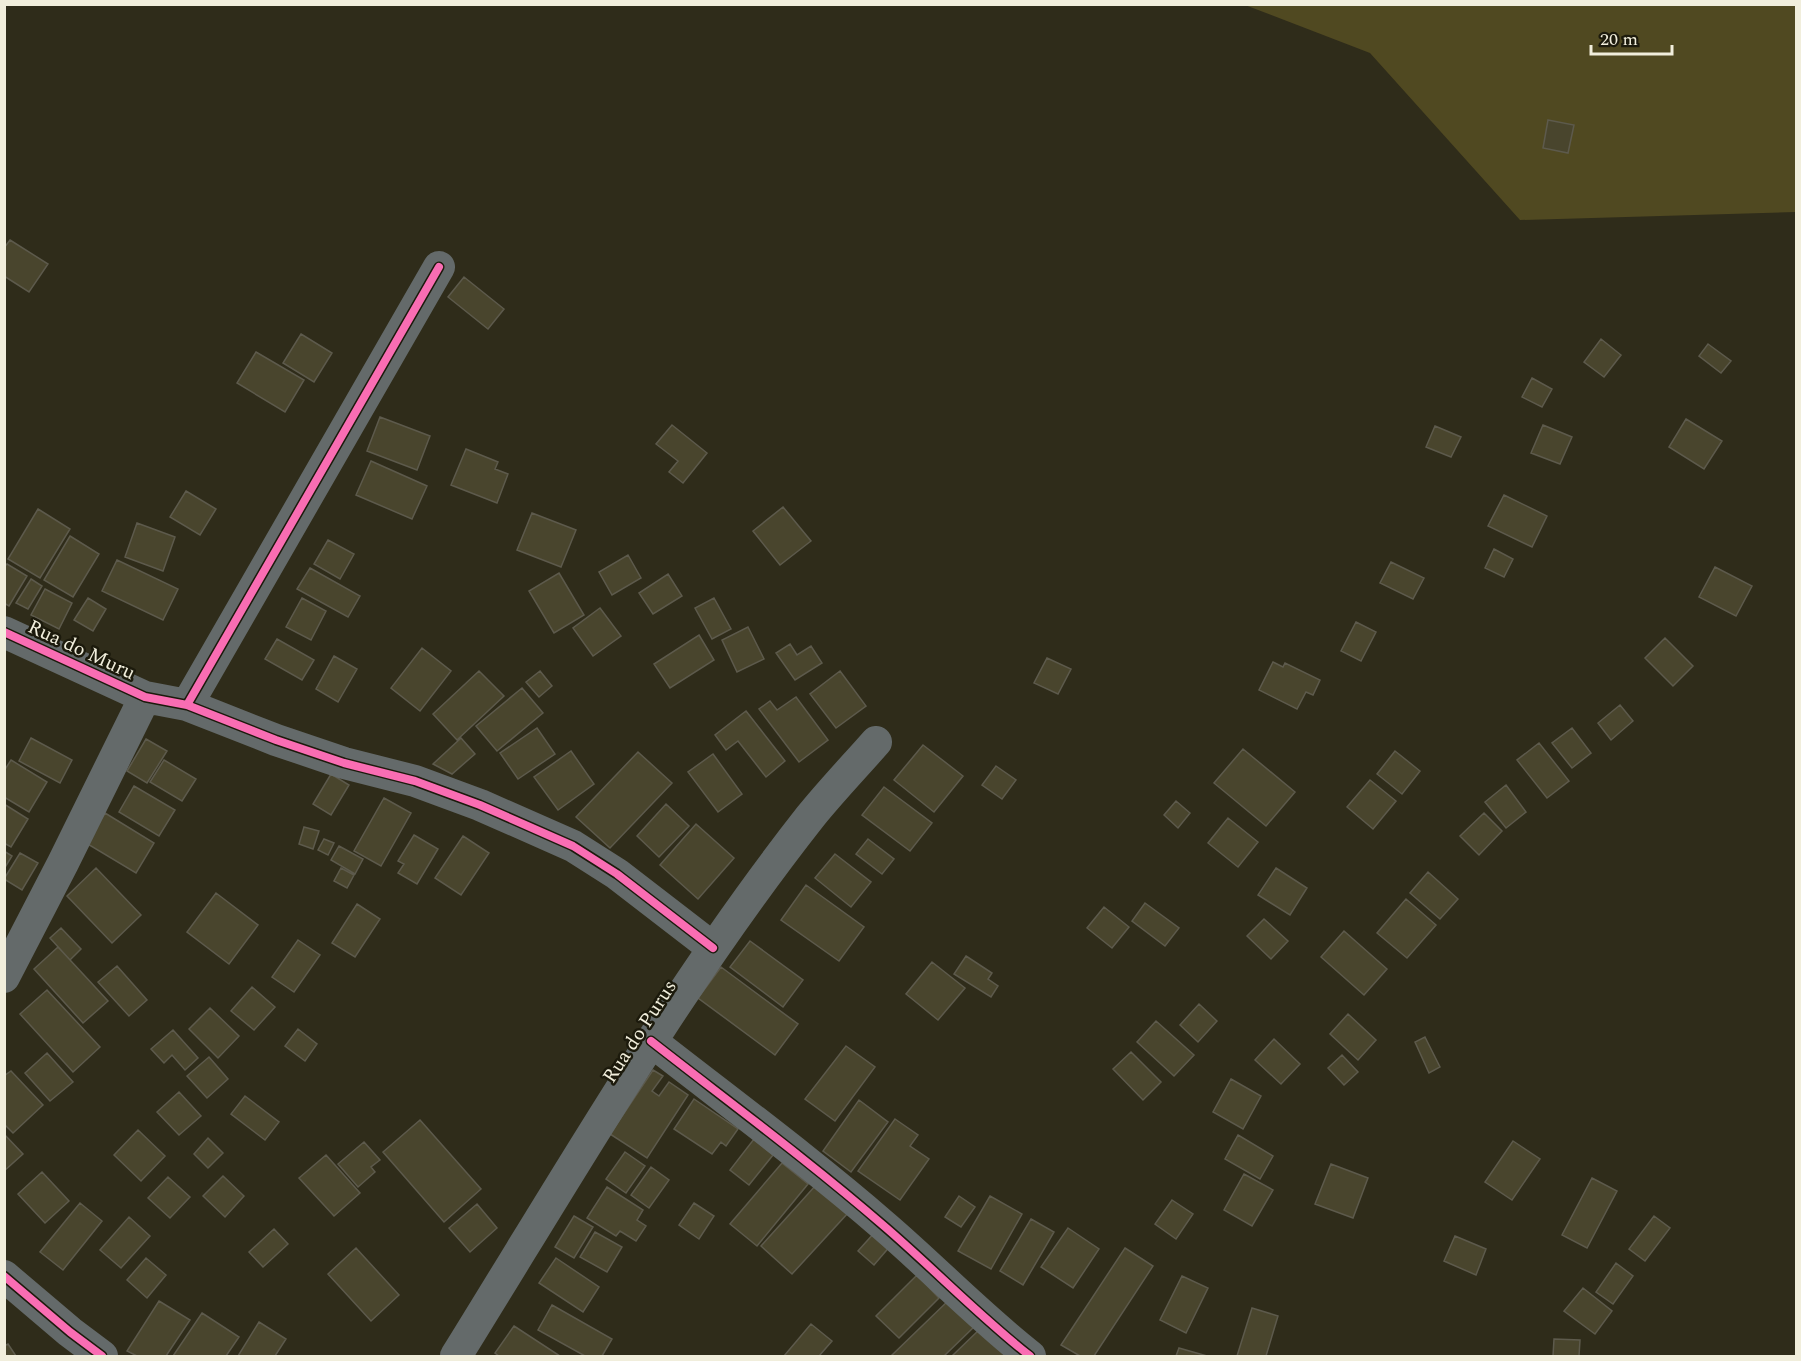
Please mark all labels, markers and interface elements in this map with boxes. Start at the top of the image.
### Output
scale bar [1591,18,1672,56]
text: 20 m [1600,26,1638,53]
street label: Rua do Muru [23,612,140,688]
street label: Rua do Purus [595,974,685,1089]

